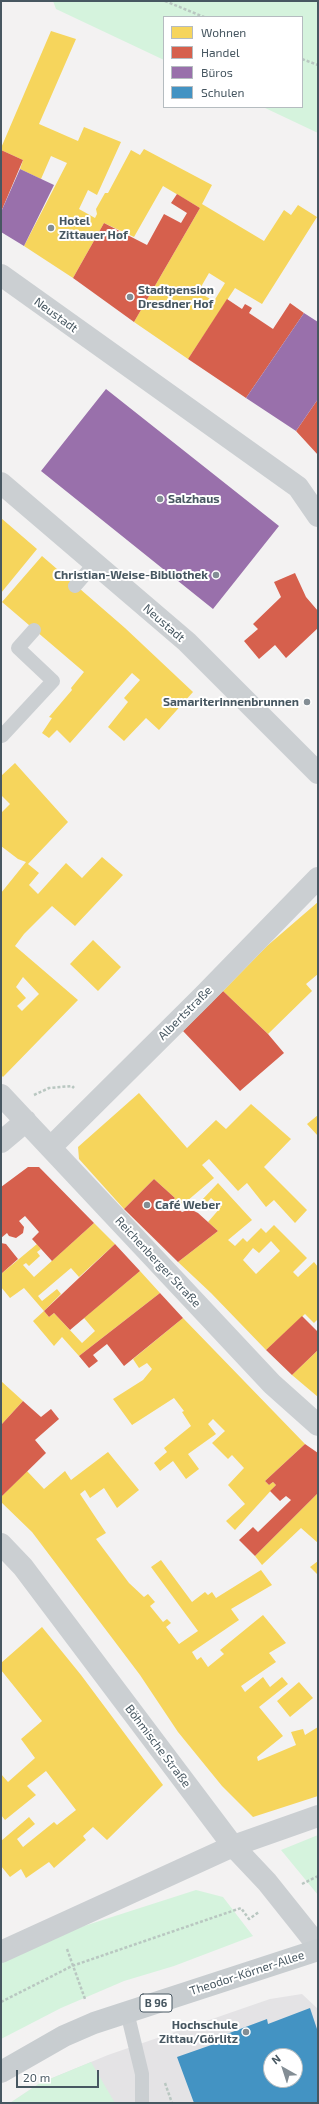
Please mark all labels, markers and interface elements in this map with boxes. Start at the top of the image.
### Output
legend [163,16,303,108]
text: Wohnen [201,25,246,39]
text: Handel [201,45,239,59]
text: Büros [201,65,233,79]
text: Schulen [201,85,244,99]
place label: Hotel Zittauer Hof [59,214,128,242]
marker: Hotel Zittauer Hof [46,223,56,233]
place label: Stadtpension Dresdner Hof [138,283,214,311]
marker: Stadtpension Dresdner Hof [125,292,135,302]
street label: Neustadt [31,294,81,336]
place label: Salzhaus [168,492,220,506]
marker: Salzhaus [155,494,165,504]
place label: Christian-Weise-Bibliothek [54,568,208,582]
marker: Christian-Weise-Bibliothek [211,570,221,580]
street label: Neustadt [140,601,188,645]
place label: Samariterinnenbrunnen [163,695,299,709]
marker: Samariterinnenbrunnen [302,697,312,707]
street label: Albertstraße [155,983,215,1043]
place label: Café Weber [155,1198,220,1212]
marker: Café Weber [142,1200,152,1210]
street label: Reichenberger Straße [112,1214,204,1310]
street label: Böhmische Straße [122,1702,194,1790]
street label: Theodor-Körner-Allee [188,1948,306,1998]
road number: B 96 [140,1994,172,2012]
place label: Hochschule Zittau/Görlitz [159,2018,238,2046]
marker: Hochschule Zittau/Görlitz [241,2027,251,2037]
north arrow [263,2048,303,2088]
text: N [269,2052,283,2067]
scale bar [18,2062,101,2088]
text: 20 m [23,2070,50,2084]

